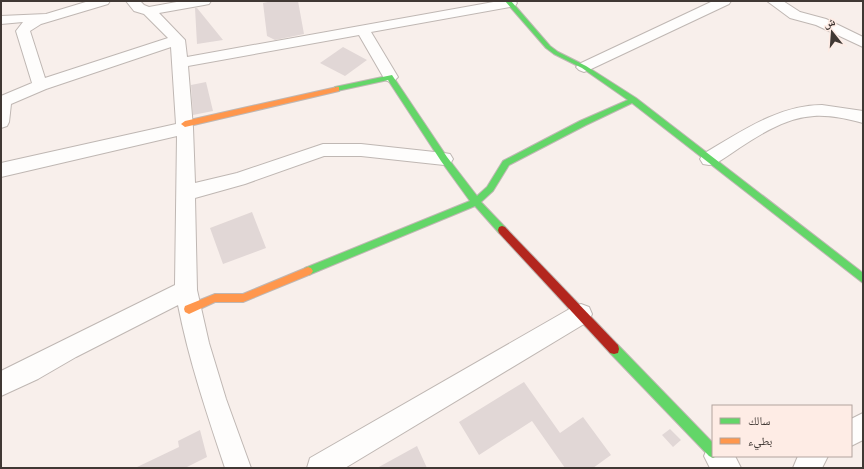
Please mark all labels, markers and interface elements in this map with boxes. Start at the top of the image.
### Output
north arrow [812,12,852,52]
text: ش [822,15,837,32]
legend [712,405,852,457]
text: سالك [748,414,770,428]
text: بطيء [748,434,772,451]

